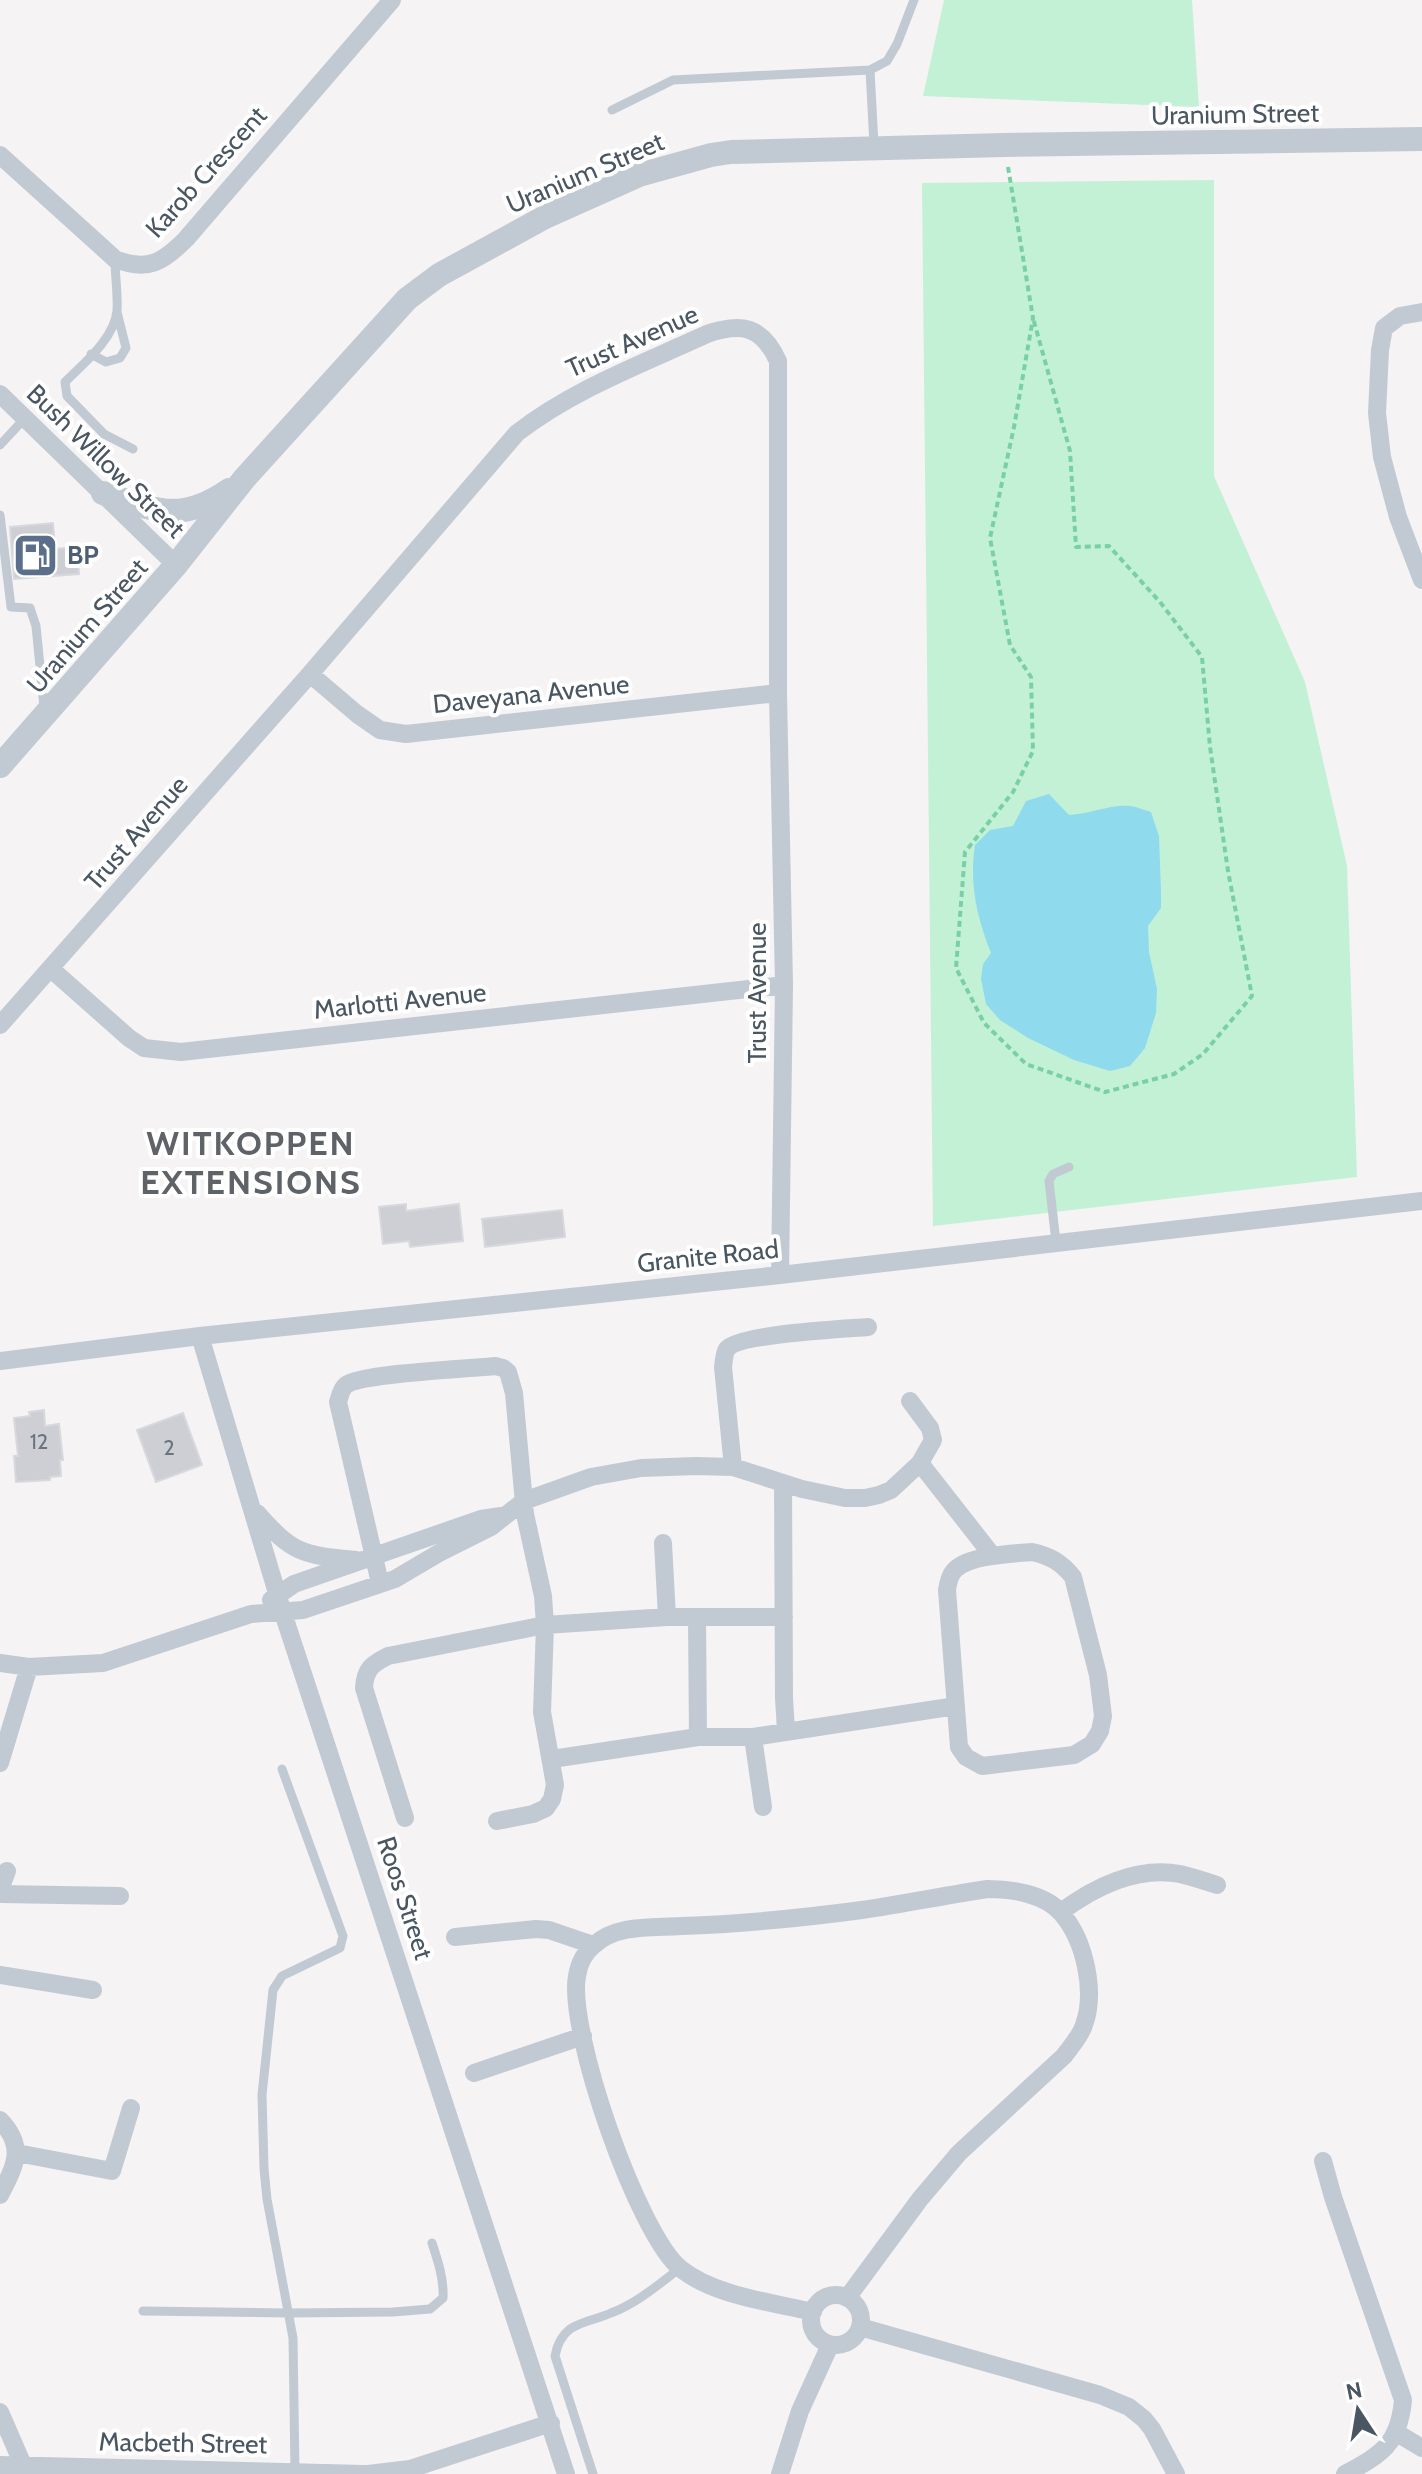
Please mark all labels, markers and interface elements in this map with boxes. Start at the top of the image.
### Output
street label: Uranium Street [1151,97,1320,131]
street label: Karob Crescent [139,100,273,244]
street label: Uranium Street [501,125,669,221]
street label: Trust Avenue [561,298,703,384]
street label: Bush Willow Street [20,377,192,545]
fuel station icon: BP [12,531,60,579]
place label: BP [67,539,99,571]
street label: Uranium Street [20,552,154,700]
street label: Daveyana Avenue [431,668,631,720]
street label: Trust Avenue [78,769,194,897]
street label: Trust Avenue [741,922,773,1064]
street label: Marlotti Avenue [312,976,488,1026]
district label: WITKOPPEN EXTENSIONS [140,1122,362,1203]
street label: Granite Road [636,1233,780,1279]
house number: 12 [30,1428,48,1455]
house number: 2 [163,1434,175,1461]
street label: Roos Street [370,1833,440,1964]
north arrow [1318,2370,1398,2450]
text: N [1344,2376,1364,2406]
street label: Macbeth Street [98,2426,268,2460]

